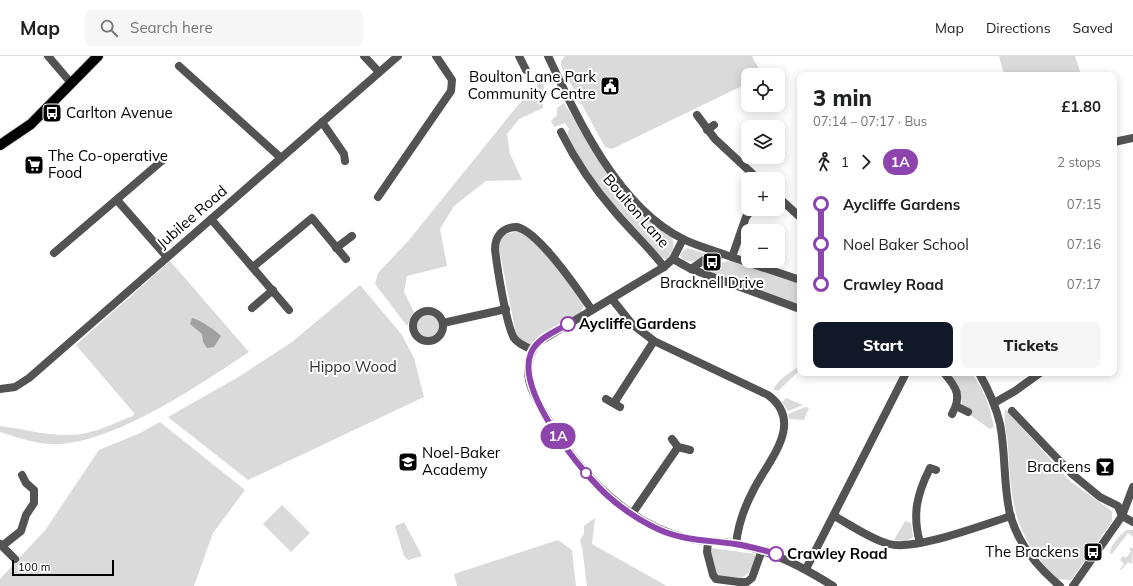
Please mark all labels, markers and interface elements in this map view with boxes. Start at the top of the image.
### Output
search box [84,10,364,46]
text: Map [20,16,60,40]
icon: search [98,17,120,39]
text: Search here [130,18,213,37]
text: Map [935,19,964,37]
text: Directions [986,19,1051,37]
text: Saved [1073,19,1113,37]
place label: Boulton Lane Park Community Centre [468,67,596,103]
map controls [741,68,785,268]
button: locate [741,68,785,112]
public building icon: Boulton Lane Park Community Centre [599,75,621,97]
text: 3 min [813,84,872,112]
text: £1.80 [1061,97,1101,116]
bus stop icon: Carlton Avenue [41,102,63,124]
place label: Carlton Avenue [66,103,173,122]
text: 07:14 – 07:17 · Bus [813,113,927,129]
button: layers [741,120,785,164]
place label: The Co-operative Food [48,146,168,182]
icon: walk [813,151,835,173]
icon: forward [855,151,877,173]
text: 1A [891,153,910,171]
supermarket icon: The Co-operative Food [23,154,45,176]
text: 1 [841,154,849,170]
text: 2 stops [1057,154,1101,170]
street label: Boulton Lane [599,170,674,251]
button: + [741,172,785,216]
street label: Jubilee Road [153,181,231,252]
text: Aycliffe Gardens [843,195,960,214]
text: 07:15 [1067,196,1101,212]
button: − [741,224,785,268]
text: Noel Baker School [843,235,969,254]
text: 07:16 [1067,236,1101,252]
bus stop icon: Bracknell Drive [701,251,723,273]
place label: Bracknell Drive [660,273,764,292]
text: Crawley Road [843,275,944,294]
text: 07:17 [1067,276,1101,292]
place label: Aycliffe Gardens [579,314,696,333]
marker: Aycliffe Gardens [560,316,576,332]
button: Start [813,322,953,368]
button: Tickets [961,322,1101,368]
park label: Hippo Wood [309,357,397,376]
line badge: 1A [540,423,576,449]
text: 1A [549,427,567,445]
place label: Noel-Baker Academy [422,443,501,479]
school or university icon: Noel-Baker Academy [397,451,419,473]
bar icon: Brackens [1094,456,1116,478]
place label: Brackens [1027,457,1091,476]
unlabelled marker [580,467,592,479]
bus stop icon: The Brackens [1082,541,1104,563]
place label: The Brackens [985,542,1079,561]
place label: Crawley Road [787,544,888,563]
marker: Crawley Road [768,546,784,562]
scale bar [12,558,114,577]
text: 100 m [18,560,50,574]

